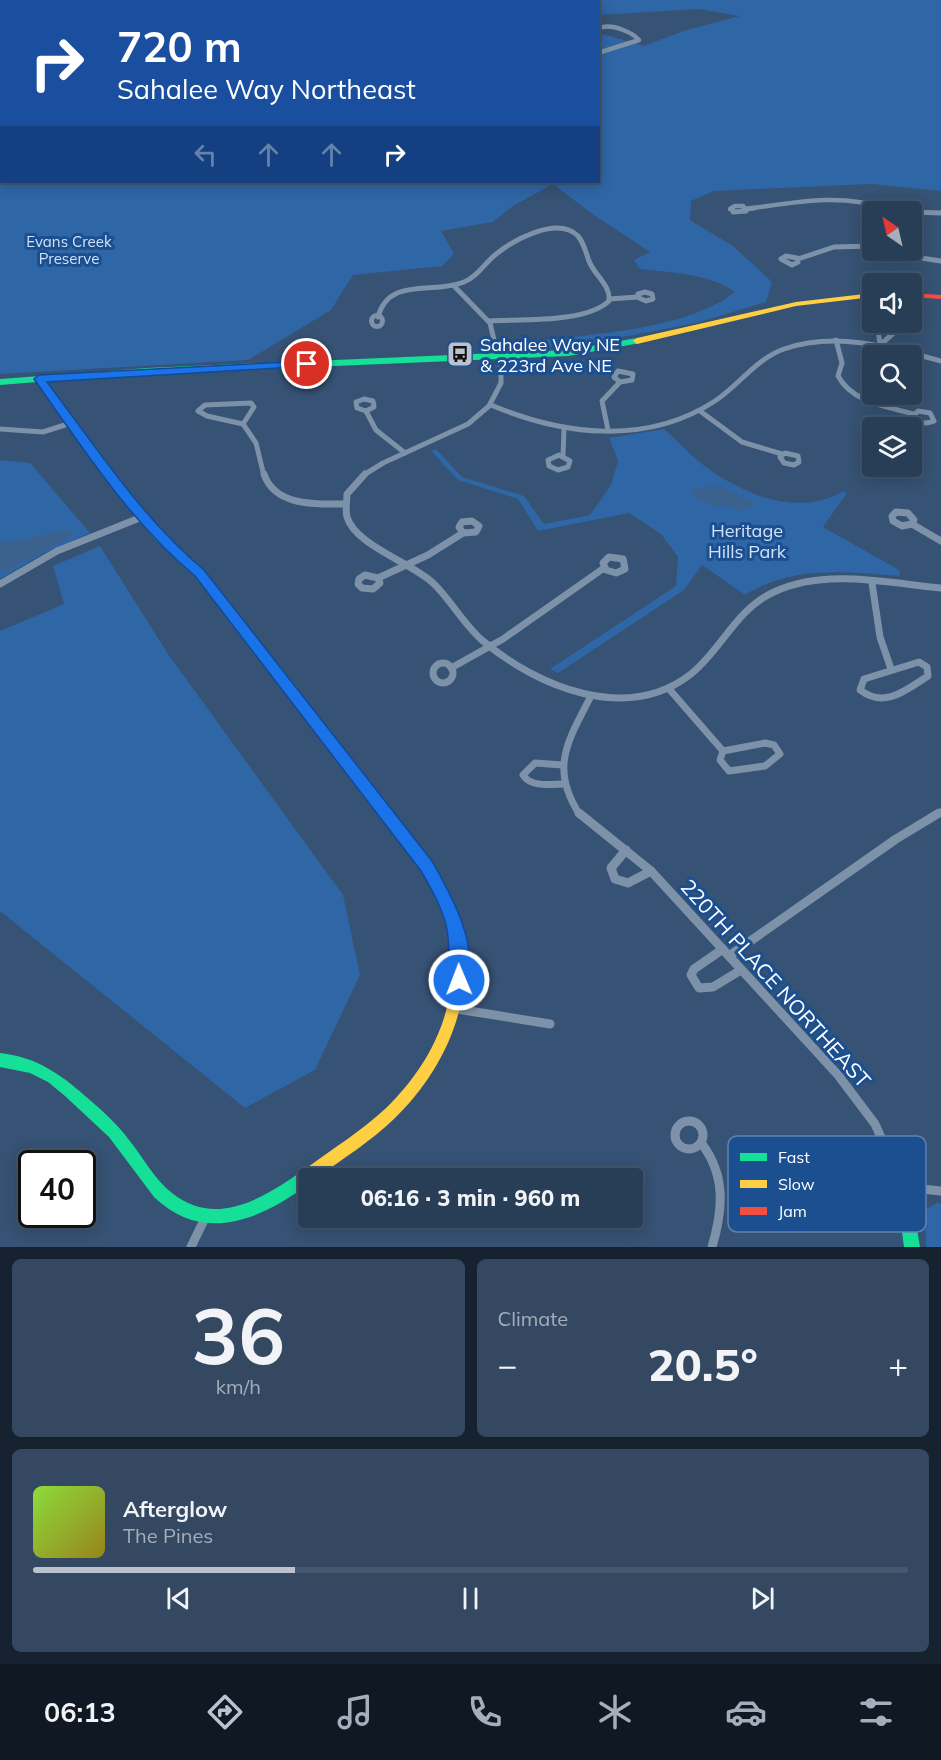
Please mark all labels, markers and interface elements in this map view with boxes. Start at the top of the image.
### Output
text: 720 m [117,20,242,73]
icon: right [18,24,96,102]
text: Sahalee Way Northeast [117,72,416,106]
icon: left [189,138,222,171]
icon: ahead [252,138,285,171]
icon: ahead [315,138,348,171]
icon: right [378,138,411,171]
north arrow [862,201,922,261]
map controls [862,201,922,477]
park label: Evans Creek Preserve [26,232,112,268]
button: sound [862,273,922,333]
place label: Sahalee Way NE & 223rd Ave NE [480,333,620,377]
pin [281,338,332,389]
bus stop icon: Sahalee Way NE & 223rd Ave NE [445,339,475,369]
button: search [862,345,922,405]
icon: arrive [290,347,323,380]
button: layers [862,417,922,477]
park label: Heritage Hills Park [708,519,787,563]
street label: 220TH PLACE NORTHEAST [675,873,877,1093]
position arrow [427,948,491,1012]
legend [728,1136,926,1232]
text: Fast [778,1147,810,1167]
speed limit sign: 40 [18,1150,96,1228]
text: Slow [778,1174,815,1194]
text: 06:16 · 3 min · 960 m [361,1184,580,1212]
text: Jam [778,1201,807,1221]
text: 36 [191,1286,285,1384]
text: Climate [498,1306,568,1331]
text: 20.5° [648,1336,758,1392]
text: − [498,1344,517,1385]
text: + [888,1344,908,1385]
text: km/h [216,1374,261,1399]
text: Afterglow [123,1495,227,1523]
text: The Pines [123,1523,213,1548]
icon: previous [162,1582,195,1615]
icon: pause [454,1582,487,1615]
icon: next [746,1582,779,1615]
icon: directions [204,1691,246,1733]
icon: music [334,1691,376,1733]
icon: phone [464,1691,506,1733]
icon: climate [594,1691,636,1733]
icon: car [725,1691,767,1733]
icon: filters [855,1691,897,1733]
text: 06:13 [44,1695,116,1729]

